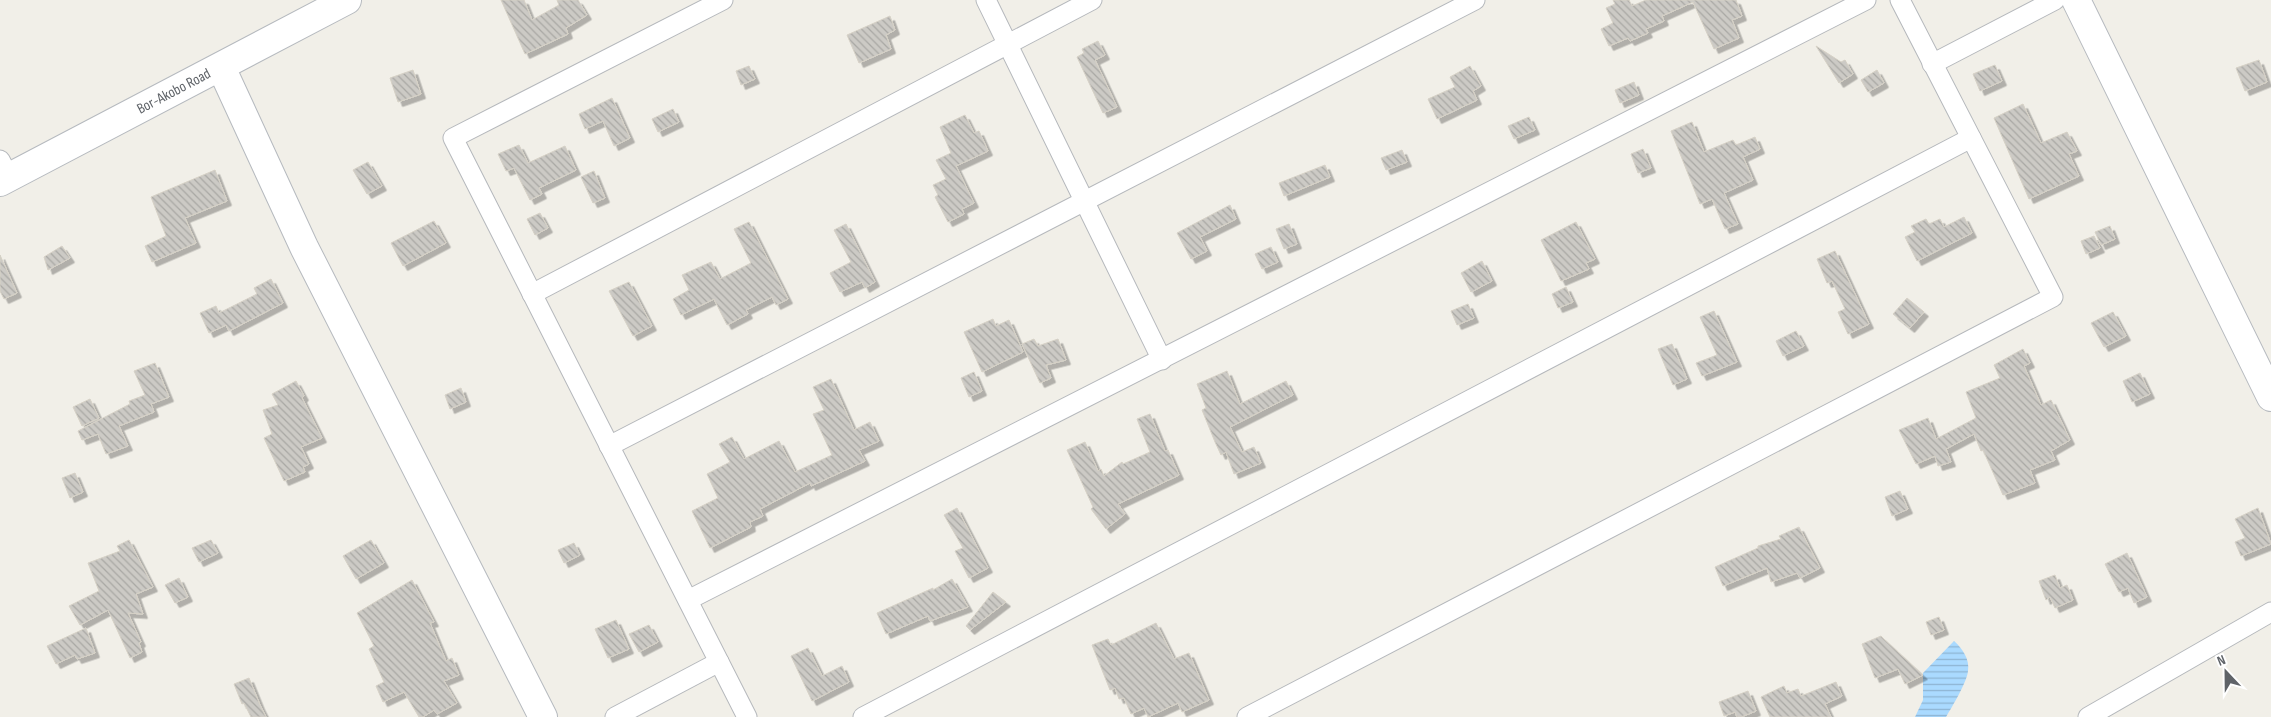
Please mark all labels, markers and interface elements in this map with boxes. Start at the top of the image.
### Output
street label: Bor-Akobo Road [134,64,214,119]
north arrow [2201,647,2251,697]
text: N [2215,651,2228,670]

